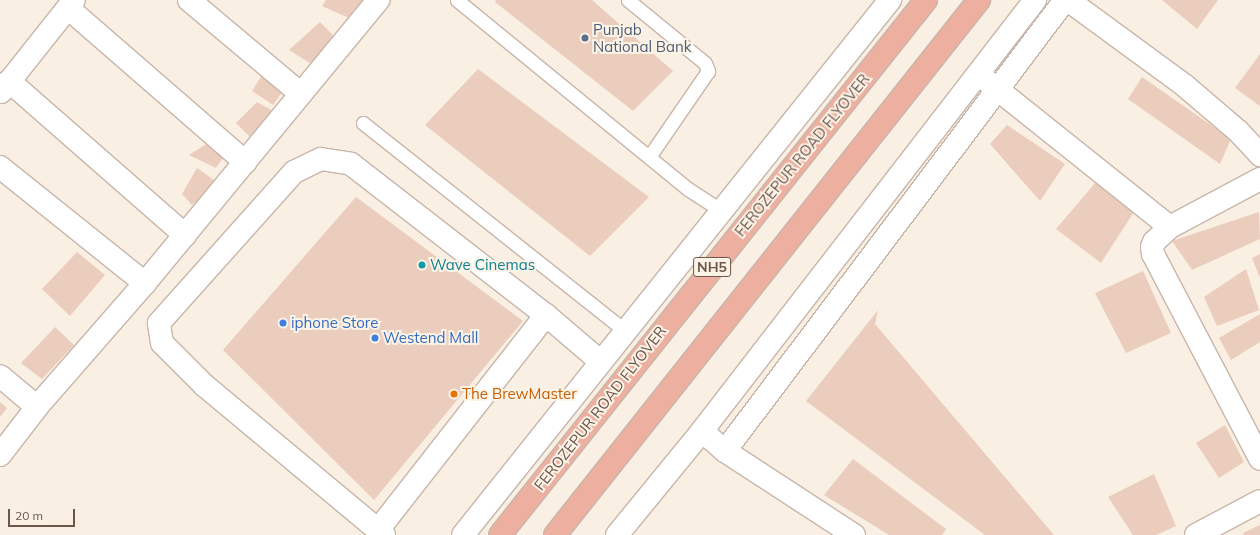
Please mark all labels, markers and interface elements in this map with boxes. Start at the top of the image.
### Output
place label: Punjab National Bank [593,20,692,55]
marker: Punjab National Bank [580,33,590,43]
street label: FEROZEPUR ROAD FLYOVER [731,70,873,240]
road number: NH5 [693,255,731,279]
place label: Wave Cinemas [430,256,535,274]
marker: Wave Cinemas [417,260,427,270]
place label: iphone Store [291,314,378,332]
marker: iphone Store [278,318,288,328]
street label: FEROZEPUR ROAD FLYOVER [530,322,670,494]
place label: Westend Mall [383,329,478,347]
marker: Westend Mall [370,333,380,343]
place label: The BrewMaster [462,385,577,403]
marker: The BrewMaster [449,389,459,399]
scale bar [10,501,77,527]
text: 20 m [15,508,43,523]

